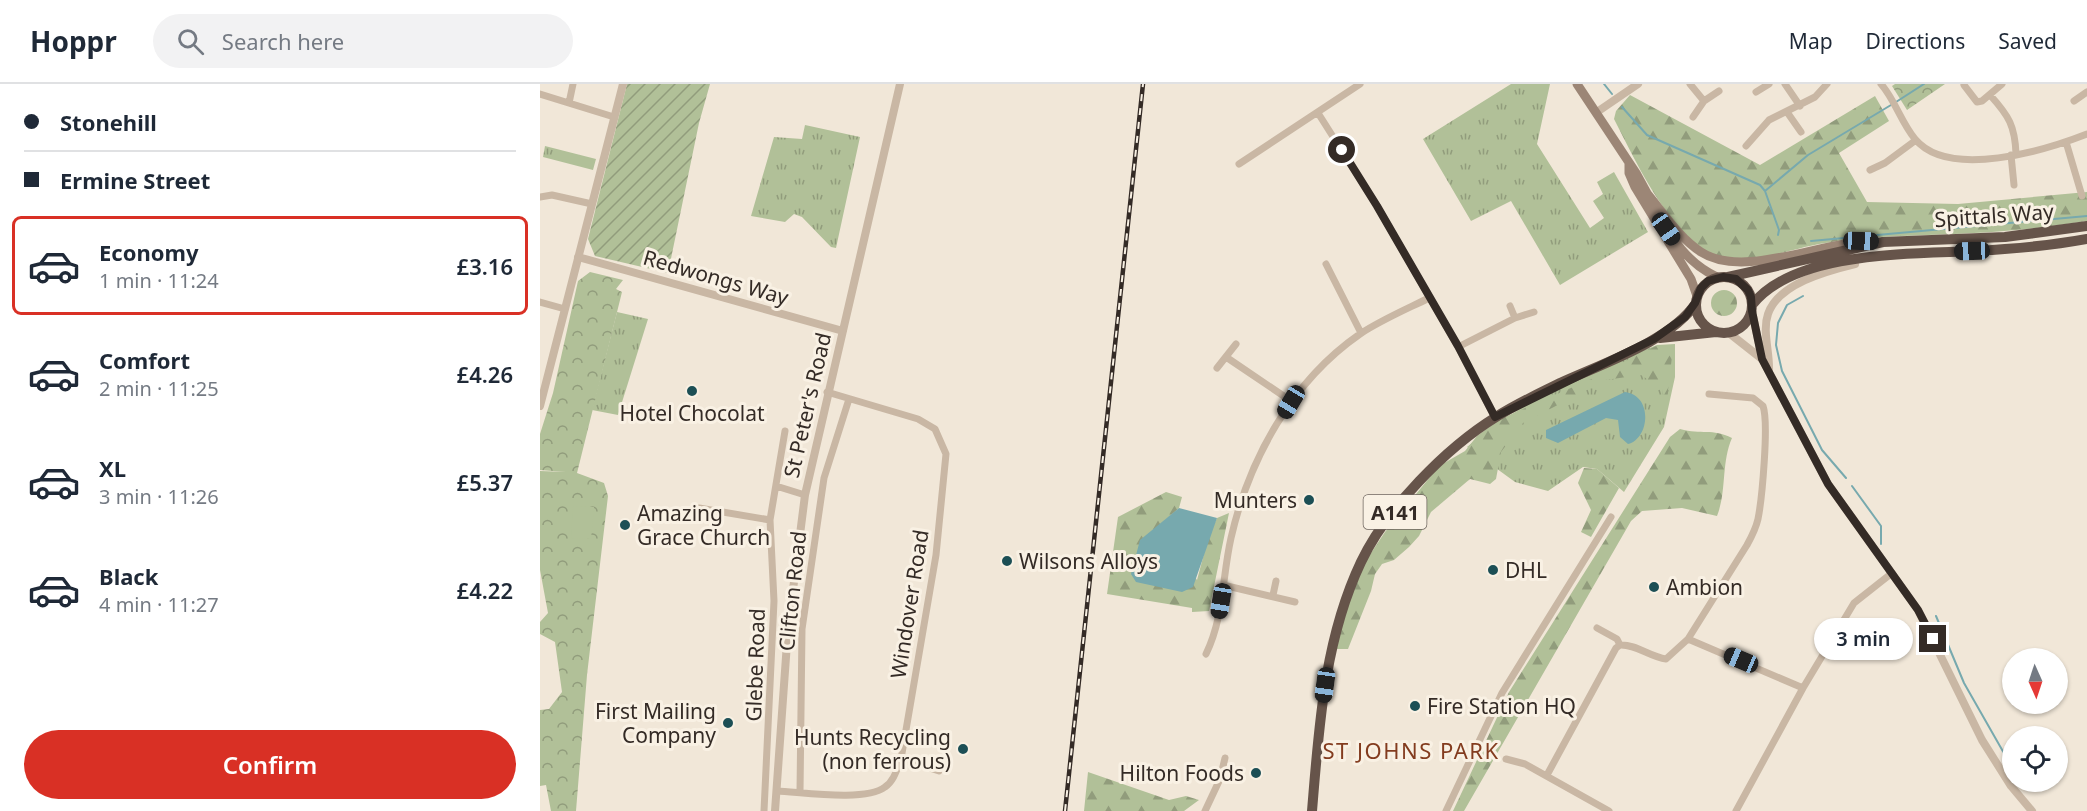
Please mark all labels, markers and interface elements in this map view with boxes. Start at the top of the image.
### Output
search box [153,14,573,68]
text: Hoppr [30,22,117,60]
icon: search [174,25,207,58]
text: Search here [222,26,344,56]
text: Map [1789,27,1833,55]
text: Directions [1866,27,1965,55]
text: Saved [1998,27,2057,55]
text: Stonehill [60,107,157,137]
route start [1328,136,1355,163]
text: Ermine Street [60,165,210,195]
street label: Spittals Way [1933,197,2055,233]
car [1648,209,1684,249]
car [1843,231,1879,251]
text: Economy [99,237,198,267]
icon: car [27,239,81,293]
car [1954,241,1990,261]
street label: Redwongs Way [640,243,792,311]
text: £3.16 [457,251,513,281]
text: 1 min · 11:24 [99,267,219,294]
street label: St Peter's Road [777,330,837,480]
text: Comfort [99,345,190,375]
icon: car [27,347,81,401]
text: £4.26 [457,359,513,389]
text: 2 min · 11:25 [99,375,219,402]
car [1274,382,1308,422]
marker: Hotel Chocolat [685,384,699,398]
place label: Hotel Chocolat [619,399,765,427]
text: XL [99,453,126,483]
icon: car [27,455,81,509]
text: £5.37 [457,467,513,497]
text: 3 min · 11:26 [99,483,219,510]
place label: Munters [1214,486,1297,514]
marker: Munters [1302,493,1316,507]
road number: A141 [1364,495,1426,529]
place label: Amazing Grace Church [637,499,770,551]
marker: Amazing Grace Church [618,518,632,532]
street label: Windover Road [883,528,935,680]
street label: Clifton Road [772,530,812,652]
place label: Wilsons Alloys [1019,547,1158,575]
marker: Wilsons Alloys [1000,554,1014,568]
place label: DHL [1505,556,1547,584]
text: Black [99,561,158,591]
icon: car [27,563,81,617]
marker: DHL [1486,563,1500,577]
place label: Ambion [1666,573,1743,601]
text: £4.22 [457,575,513,605]
marker: Ambion [1647,580,1661,594]
car [1209,582,1233,620]
text: 4 min · 11:27 [99,591,219,618]
street label: Glebe Road [739,608,771,722]
callout: 3 min [1813,618,1912,660]
text: 3 min [1836,625,1891,652]
route end [1919,625,1946,652]
car [1721,645,1761,675]
north arrow [2002,648,2068,714]
map controls [2002,648,2068,792]
car [1314,666,1336,704]
place label: Fire Station HQ [1427,692,1576,720]
place label: First Mailing Company [595,697,716,749]
marker: Fire Station HQ [1408,699,1422,713]
marker: First Mailing Company [721,716,735,730]
place label: Hunts Recycling (non ferrous) [794,723,951,775]
button: locate [2002,726,2068,792]
button: Confirm [24,730,516,799]
district label: ST JOHNS PARK [1322,735,1500,765]
marker: Hunts Recycling (non ferrous) [956,742,970,756]
place label: Hilton Foods [1120,759,1244,787]
marker: Hilton Foods [1249,766,1263,780]

